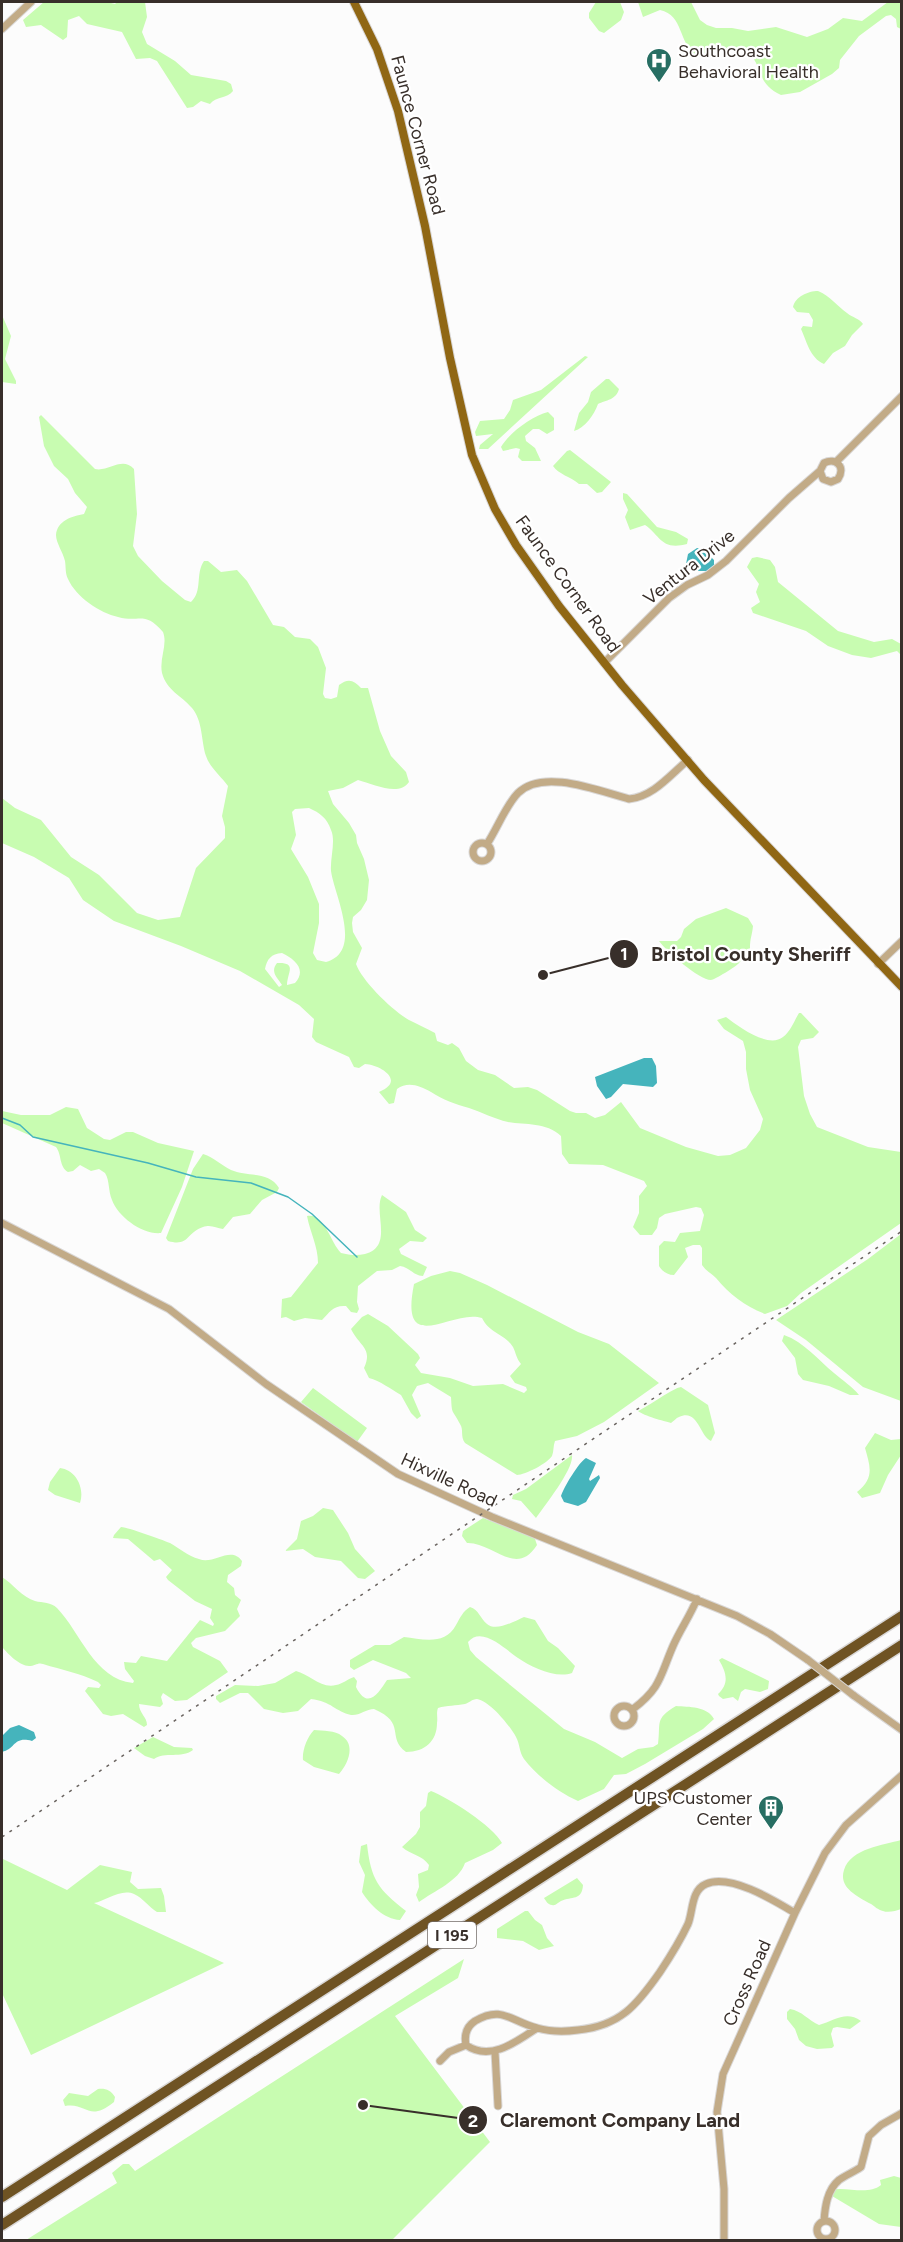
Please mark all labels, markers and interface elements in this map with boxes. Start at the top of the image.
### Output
place label: Southcoast Behavioral Health [678,40,819,83]
hospital icon: Southcoast Behavioral Health [644,46,674,84]
street label: Faunce Corner Road [386,53,450,217]
street label: Faunce Corner Road [511,511,625,657]
street label: Ventura Drive [639,524,739,609]
callout: Bristol County Sheriff [609,935,863,973]
text: Bristol County Sheriff [651,942,851,966]
text: 1 [620,943,628,965]
street label: Hixville Road [397,1448,501,1512]
place label: UPS Customer Center [634,1787,752,1830]
building icon: UPS Customer Center [756,1793,786,1831]
road number: I 195 [428,1922,476,1948]
street label: Cross Road [718,1936,776,2030]
callout: Claremont Company Land [458,2101,752,2139]
text: Claremont Company Land [500,2108,740,2132]
text: 2 [468,2110,478,2132]

